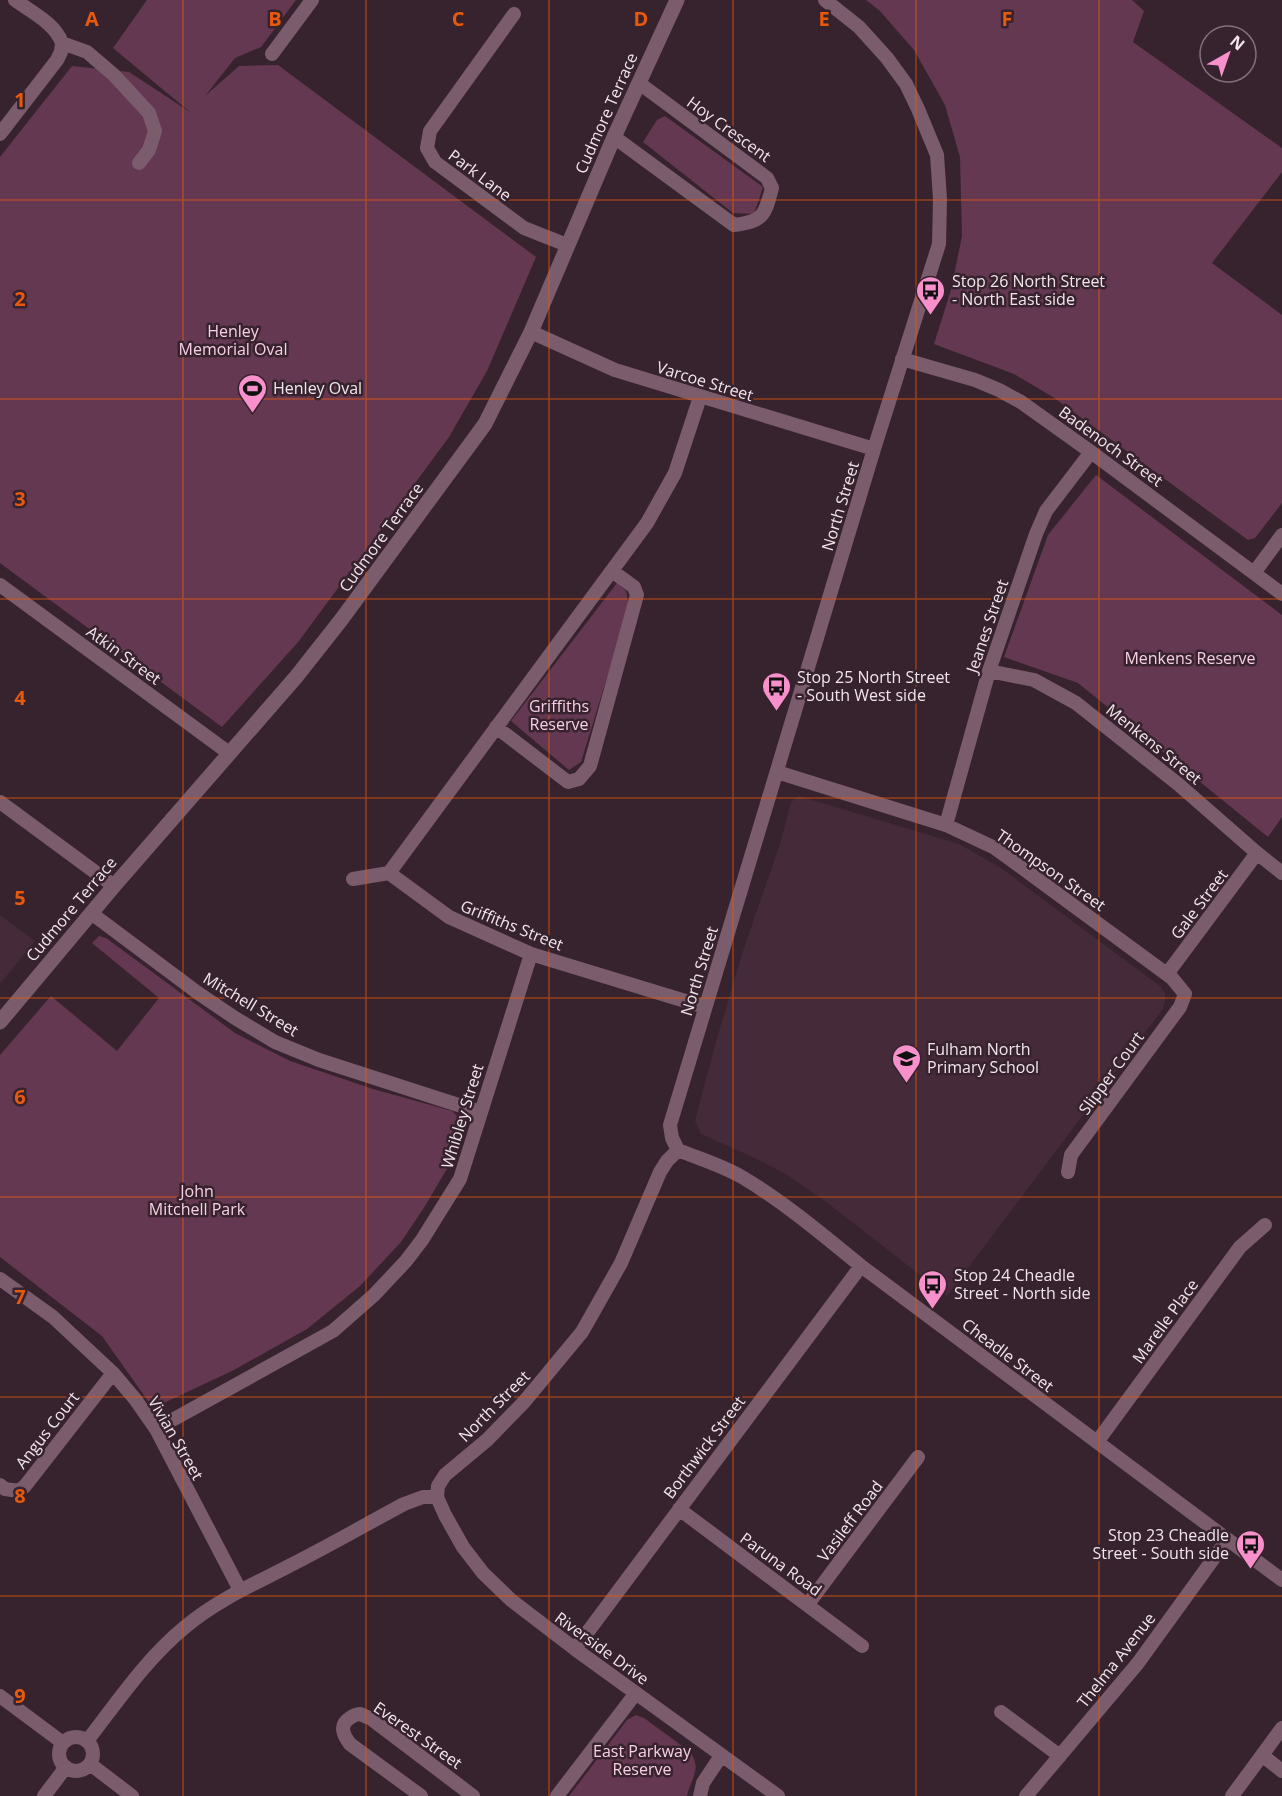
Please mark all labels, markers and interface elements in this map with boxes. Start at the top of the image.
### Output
text: A [85,5,99,32]
text: B [268,5,282,32]
text: C [452,5,465,32]
text: D [634,5,648,32]
text: E [818,5,830,32]
text: F [1002,5,1012,32]
north arrow [1198,24,1258,84]
text: N [1226,30,1250,55]
street label: Cudmore Terrace [569,49,643,177]
text: 1 [14,86,26,113]
street label: Hoy Crescent [682,91,776,167]
street label: Park Lane [444,144,516,206]
place label: Stop 26 North Street - North East side [952,270,1105,310]
bus stop icon: Stop 26 North Street - North East side [915,274,947,316]
text: 2 [14,285,26,312]
park label: Henley Memorial Oval [179,320,287,360]
street label: Varcoe Street [654,356,756,406]
sports icon: Henley Oval [236,372,268,414]
place label: Henley Oval [273,377,362,399]
street label: Badenoch Street [1054,401,1168,491]
street label: North Street [816,458,864,553]
street label: Cudmore Terrace [334,478,428,596]
text: 3 [14,485,26,512]
street label: Jeanes Street [960,576,1013,678]
street label: Atkin Street [82,621,166,690]
park label: Menkens Reserve [1124,647,1256,669]
place label: Stop 25 North Street - South West side [797,666,950,706]
bus stop icon: Stop 25 North Street - South West side [760,670,792,712]
text: 4 [14,684,26,711]
park label: Griffiths Reserve [529,695,589,735]
street label: Menkens Street [1102,699,1207,790]
street label: Thompson Street [992,824,1110,916]
street label: Cudmore Terrace [21,852,121,966]
street label: Gale Street [1165,864,1233,944]
text: 5 [14,884,26,911]
street label: Griffiths Street [457,894,567,956]
street label: North Street [675,923,723,1018]
street label: Mitchell Street [199,967,303,1041]
street label: Slipper Court [1073,1027,1149,1119]
place label: Fulham North Primary School [927,1038,1039,1078]
school or university icon: Fulham North Primary School [890,1042,922,1084]
street label: Whibley Street [436,1061,488,1171]
text: 6 [14,1083,26,1110]
park label: John Mitchell Park [149,1180,246,1220]
place label: Stop 24 Cheadle Street - North side [954,1264,1090,1304]
bus stop icon: Stop 24 Cheadle Street - North side [917,1268,949,1310]
street label: Marelle Place [1127,1274,1203,1368]
text: 7 [14,1283,26,1310]
street label: Cheadle Street [958,1313,1059,1397]
street label: North Street [453,1365,535,1447]
street label: Angus Court [10,1387,84,1473]
street label: Borthwick Street [658,1391,750,1503]
street label: Vivian Street [143,1392,209,1484]
street label: Vasileff Road [812,1476,888,1566]
text: 8 [14,1482,26,1509]
place label: Stop 23 Cheadle Street - South side [1093,1524,1229,1564]
street label: Paruna Road [736,1527,826,1601]
bus stop icon: Stop 23 Cheadle Street - South side [1234,1528,1266,1570]
street label: Riverside Drive [551,1606,653,1690]
street label: Thelma Avenue [1072,1608,1160,1712]
text: 9 [14,1682,26,1709]
street label: Everest Street [369,1696,467,1774]
park label: East Parkway Reserve [593,1740,692,1780]

